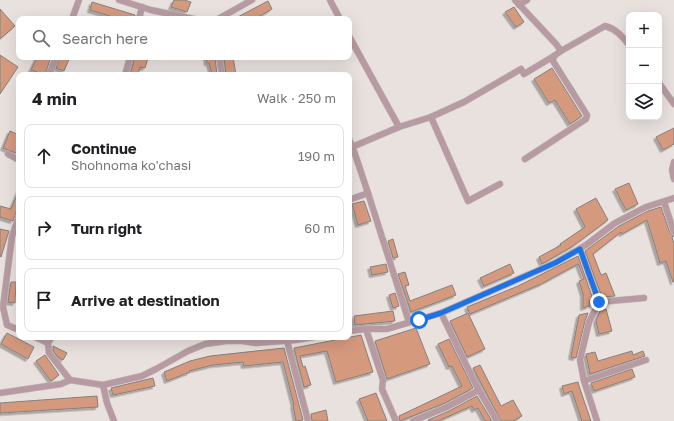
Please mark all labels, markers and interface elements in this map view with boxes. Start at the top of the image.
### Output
map controls [626,12,662,120]
button: + [626,12,662,48]
search box [16,16,352,60]
icon: search [30,27,52,49]
text: Search here [62,29,148,47]
button: − [626,48,662,84]
button: layers [626,84,662,120]
text: 4 min [32,88,77,109]
text: Walk · 250 m [257,90,336,106]
text: Continue [71,139,137,157]
icon: ahead [33,145,55,167]
text: 190 m [298,148,335,164]
text: Shohnoma ko'chasi [71,157,191,173]
icon: right [33,217,55,239]
text: Turn right [71,219,142,237]
text: 60 m [304,220,335,236]
icon: arrive [33,289,55,311]
text: Arrive at destination [71,291,220,309]
route end [590,293,608,311]
route start [410,311,428,329]

